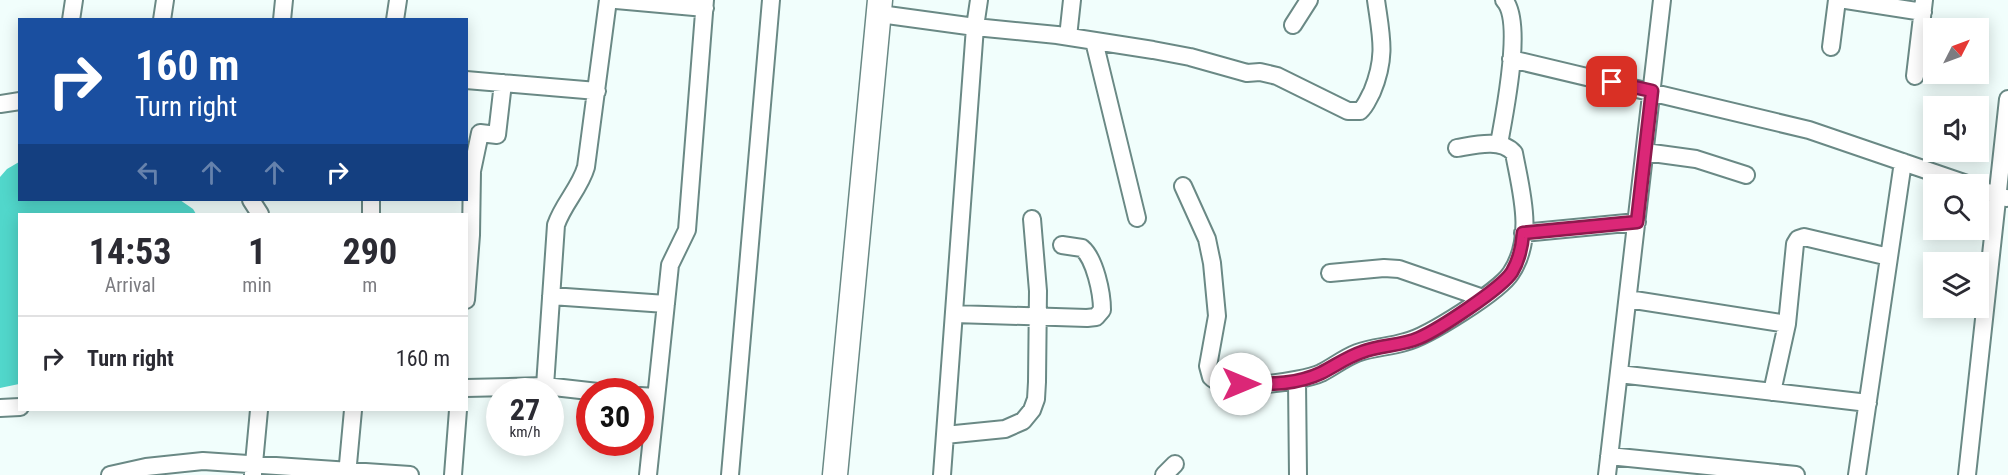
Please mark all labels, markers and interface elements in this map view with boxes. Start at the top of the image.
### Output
north arrow [1923,18,1989,84]
map controls [1923,18,1989,318]
text: 160 m [135,41,240,90]
icon: right [36,42,114,120]
pin [1586,56,1637,107]
icon: arrive [1595,65,1628,98]
text: Turn right [135,91,237,123]
button: sound [1923,96,1989,162]
icon: left [132,156,165,189]
icon: ahead [195,156,228,189]
icon: ahead [258,156,291,189]
icon: right [321,156,354,189]
button: search [1923,174,1989,240]
text: 14:53 [89,231,171,273]
text: 1 [248,231,266,273]
text: 290 [343,231,397,273]
button: layers [1923,252,1989,318]
text: Arrival [105,273,156,297]
text: min [242,273,272,297]
text: m [362,273,377,297]
icon: right [36,342,69,375]
text: Turn right [87,346,174,371]
text: 160 m [396,346,450,371]
position arrow [1209,352,1273,416]
speed limit sign: 30 [576,378,654,456]
text: 27 [510,392,540,427]
text: km/h [510,423,540,441]

